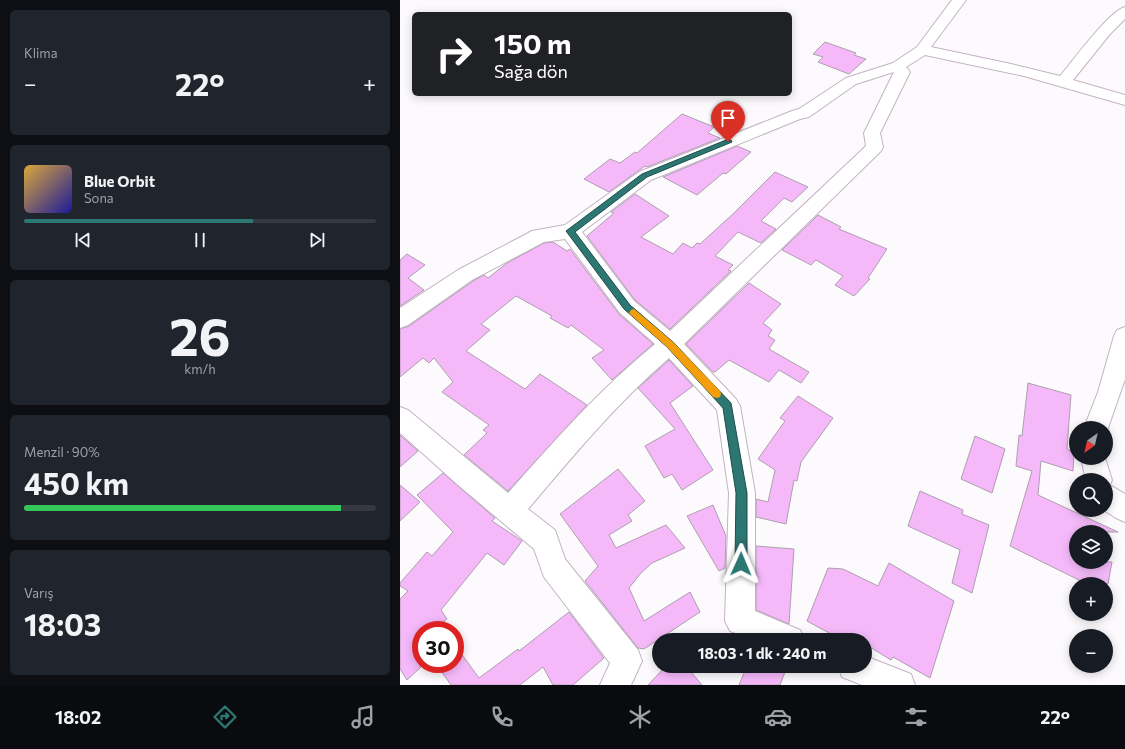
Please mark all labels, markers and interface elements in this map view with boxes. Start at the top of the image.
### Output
text: 150 m [494,26,571,60]
icon: right [428,28,480,80]
text: Klima [24,45,58,61]
text: Sağa dön [494,60,568,82]
text: 22° [175,65,225,102]
text: − [24,70,37,97]
text: + [363,70,376,97]
pin [711,101,745,142]
icon: arrive [717,107,739,129]
text: Blue Orbit [84,172,155,190]
text: Sona [84,190,114,206]
icon: previous [72,229,94,251]
icon: pause [189,229,211,251]
icon: next [306,229,328,251]
text: 26 [169,303,231,367]
text: km/h [184,361,216,377]
north arrow [1069,421,1113,465]
map controls [1069,421,1113,673]
text: Menzil · 90% [24,444,100,460]
text: 450 km [24,464,129,501]
button: search [1069,473,1113,517]
button: layers [1069,525,1113,569]
position arrow [720,543,762,585]
button: + [1069,577,1113,621]
text: Varış [24,585,54,601]
text: 18:03 [24,605,101,642]
speed limit sign: 30 [412,621,464,673]
button: − [1069,629,1113,673]
text: 18:03 · 1 dk · 240 m [698,644,826,662]
icon: directions [211,703,239,731]
icon: music [349,703,377,731]
icon: phone [488,703,516,731]
icon: climate [626,703,654,731]
icon: car [764,703,792,731]
icon: filters [902,703,930,731]
text: 18:02 [55,706,101,728]
text: 22° [1040,706,1070,728]

